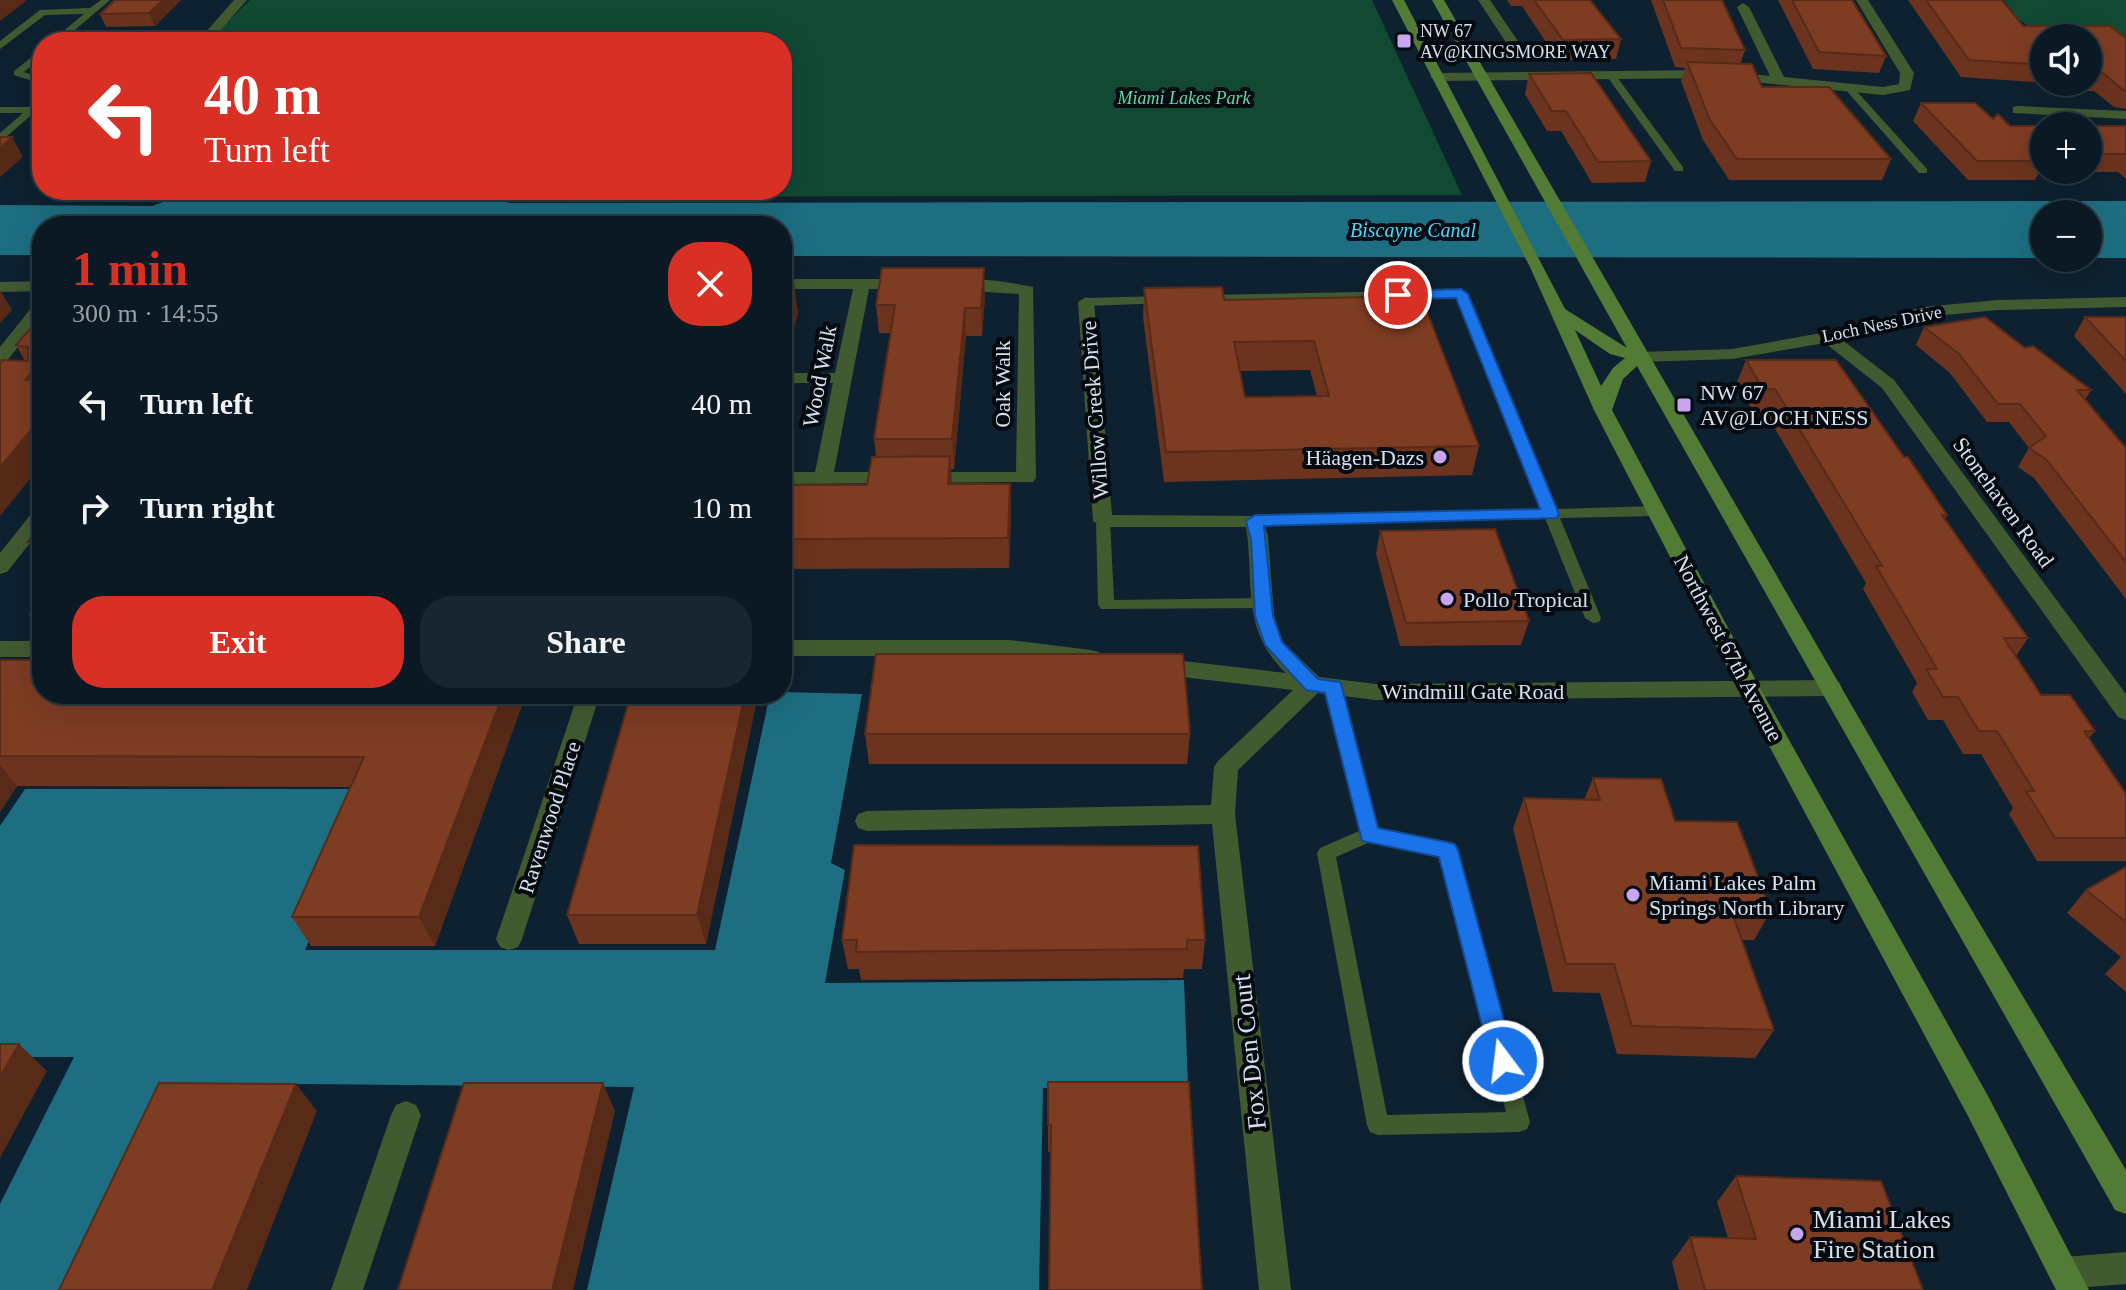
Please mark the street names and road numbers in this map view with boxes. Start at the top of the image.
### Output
street label: Loch Ness Drive [1820,302,1944,346]
street label: Willow Creek Drive [1076,320,1113,500]
street label: Wood Walk [797,323,842,429]
street label: Oak Walk [990,340,1015,428]
street label: Stonehaven Road [1948,432,2059,572]
street label: Northwest 67th Avenue [1669,551,1788,746]
street label: Windmill Gate Road [1382,679,1564,704]
street label: Ravenwood Place [513,738,586,896]
street label: Fox Den Court [1227,972,1272,1131]

